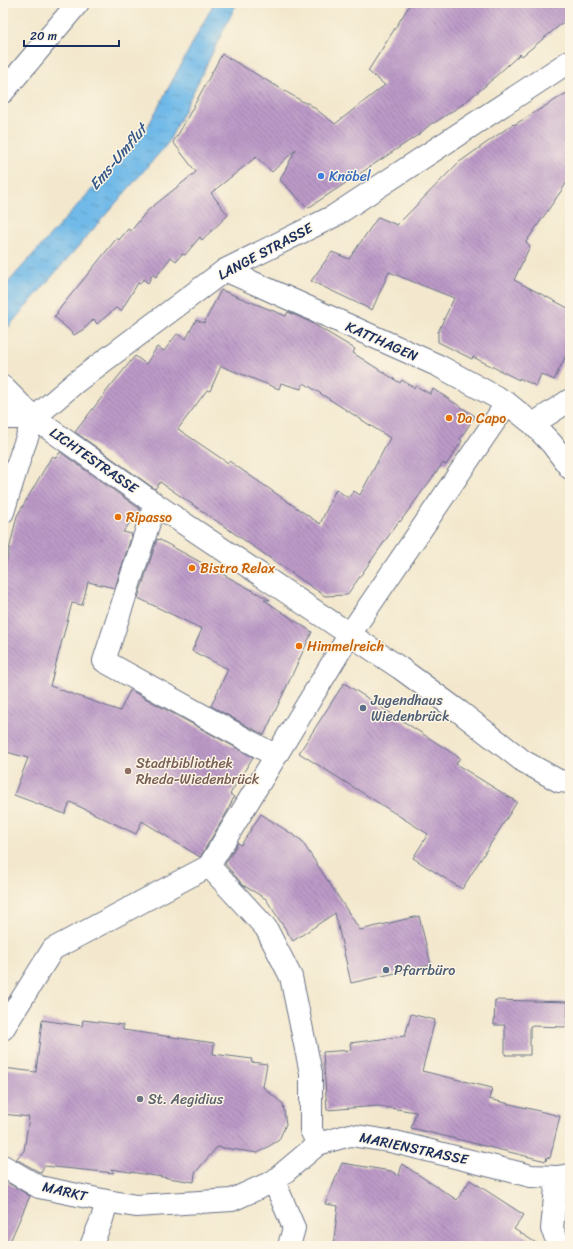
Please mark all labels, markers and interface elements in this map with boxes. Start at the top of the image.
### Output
scale bar [24,22,119,48]
text: 20 m [30,25,57,47]
water label: Ems-Umflut [82,116,156,196]
place label: Knöbel [329,164,372,189]
marker: Knöbel [316,171,326,181]
street label: LANGE STRASSE [213,215,318,287]
street label: KATTHAGEN [341,314,422,369]
place label: Da Capo [457,406,506,431]
marker: Da Capo [444,413,454,423]
street label: LICHTESTRASSE [44,420,144,501]
place label: Ripasso [126,505,172,530]
marker: Ripasso [113,512,123,522]
place label: Bistro Relax [200,556,276,581]
marker: Bistro Relax [187,563,197,573]
place label: Himmelreich [307,634,384,659]
marker: Himmelreich [294,641,304,651]
place label: Jugendhaus Wiedenbrück [370,688,450,729]
marker: Jugendhaus Wiedenbrück [358,703,368,713]
place label: Stadtbibliothek Rheda-Wiedenbrück [136,751,260,792]
marker: Stadtbibliothek Rheda-Wiedenbrück [123,766,133,776]
place label: Pfarrbüro [394,958,455,983]
marker: Pfarrbüro [381,965,391,975]
place label: St. Aegidius [148,1087,224,1112]
marker: St. Aegidius [135,1094,145,1104]
street label: MARIENSTRASSE [357,1125,472,1172]
street label: MARKT [40,1174,91,1209]

